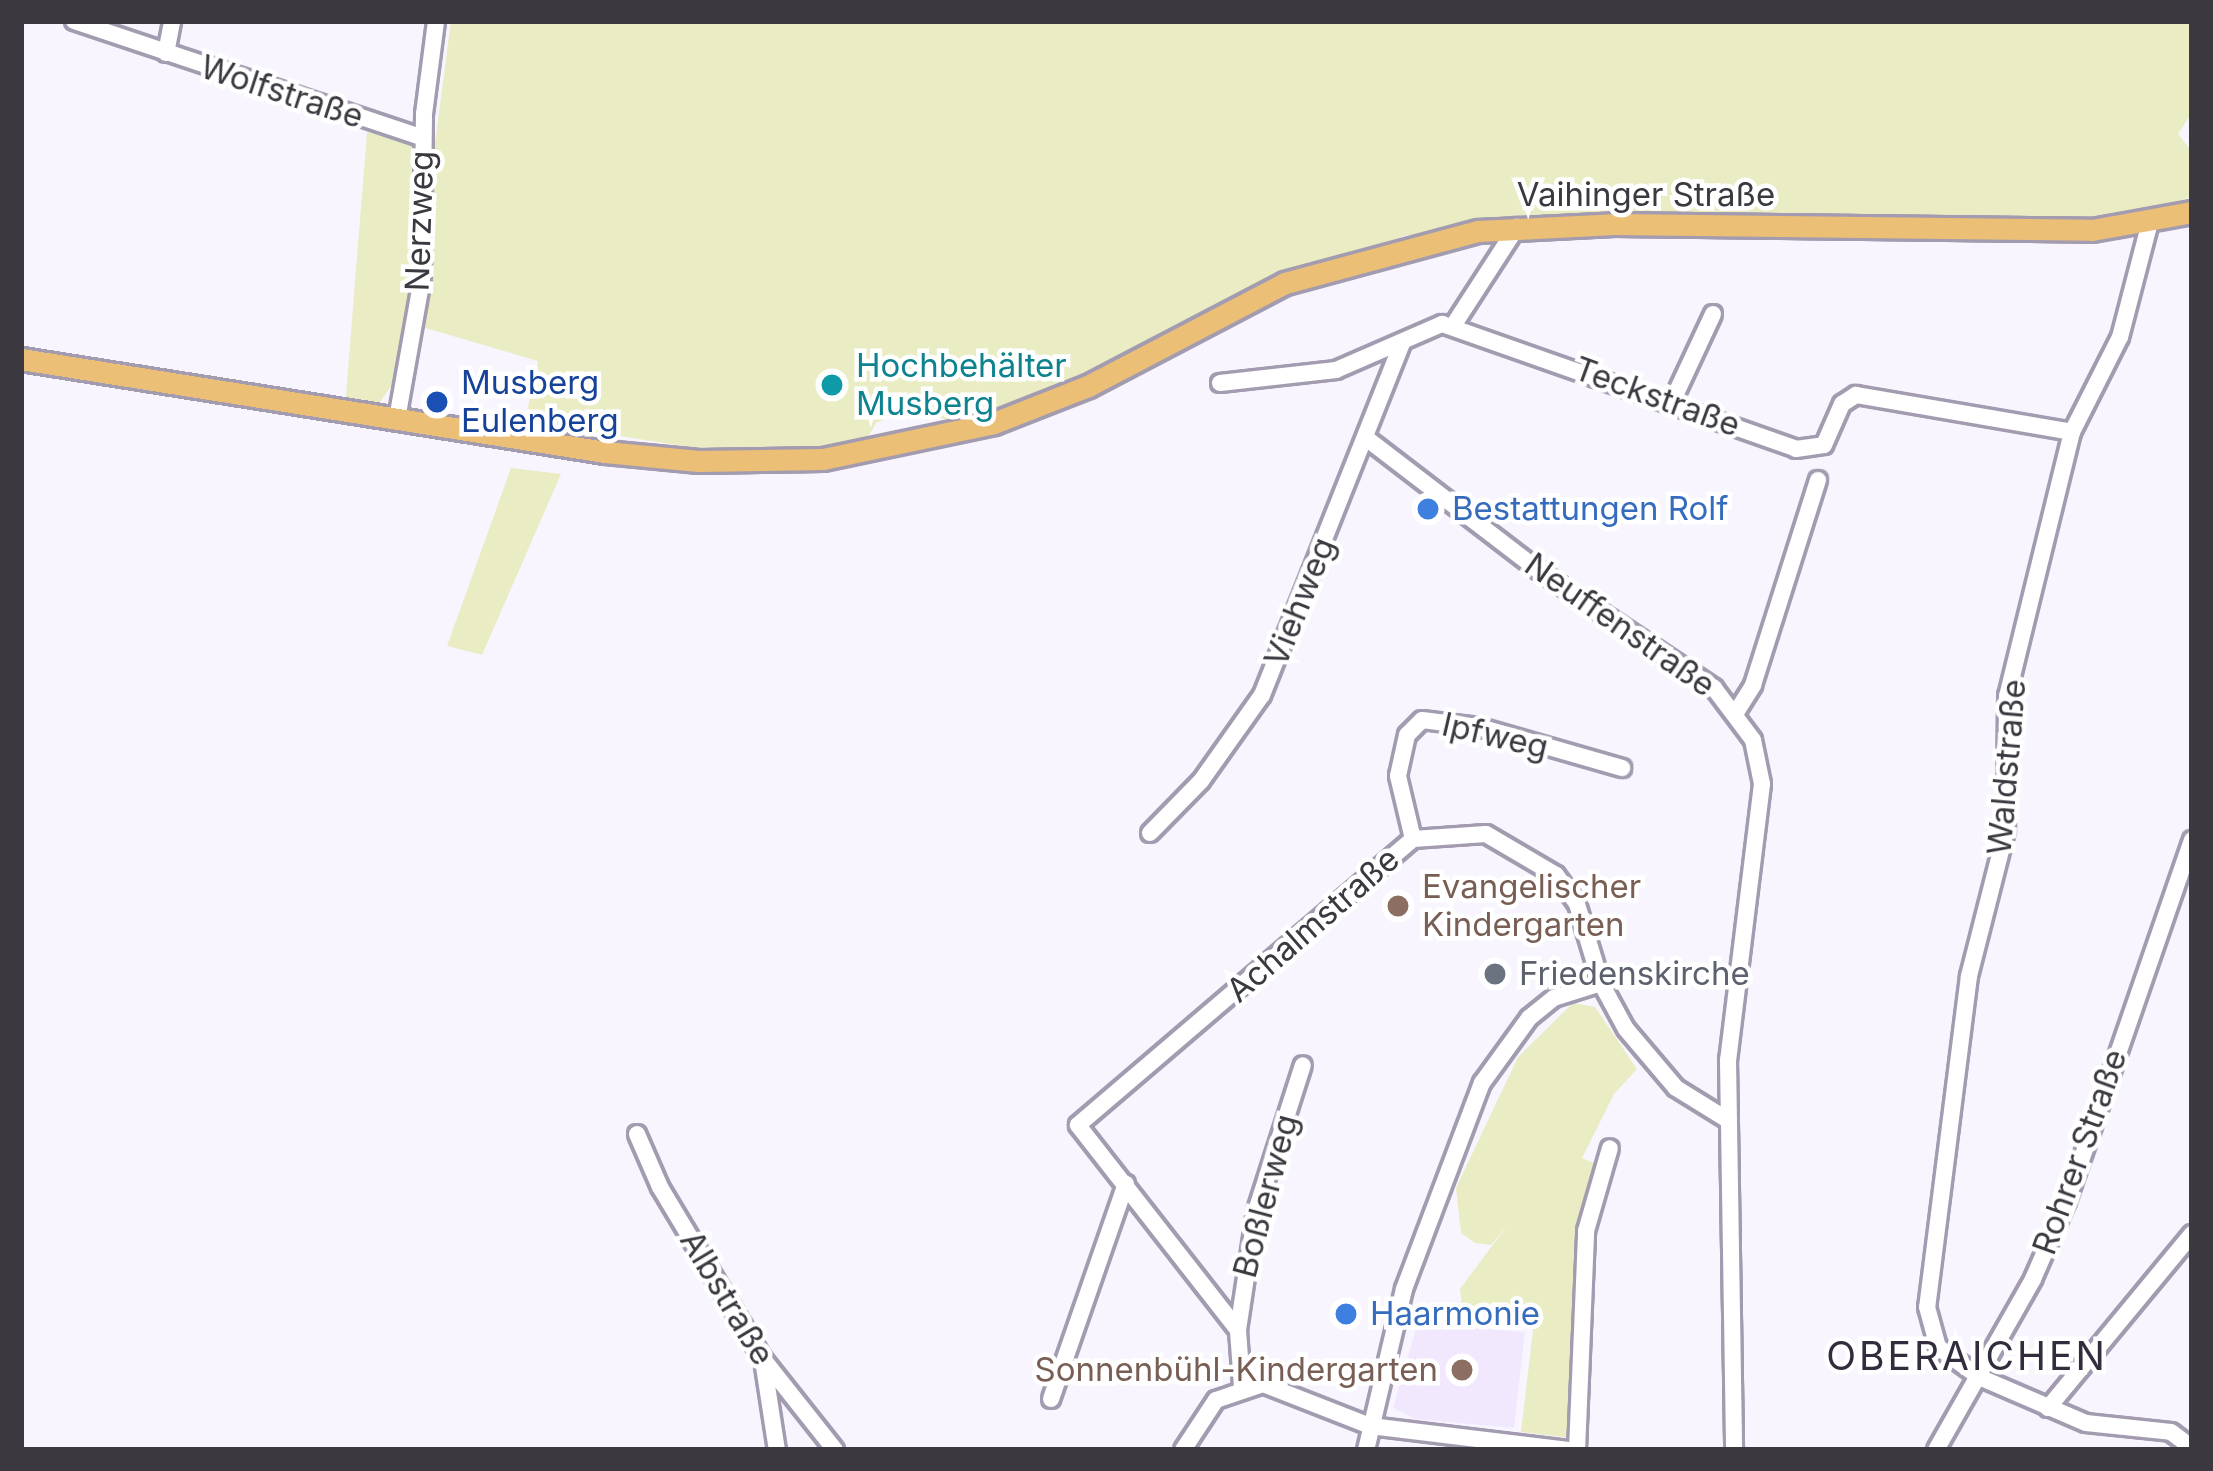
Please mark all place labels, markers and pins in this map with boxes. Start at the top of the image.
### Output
place label: Hochbehälter Musberg [856,346,1067,424]
place label: Musberg Eulenberg [461,363,619,441]
marker: Hochbehälter Musberg [819,372,845,398]
marker: Musberg Eulenberg [424,389,450,415]
place label: Bestattungen Rolf [1452,489,1729,529]
marker: Bestattungen Rolf [1415,496,1441,522]
place label: Evangelischer Kindergarten [1422,867,1641,945]
marker: Evangelischer Kindergarten [1385,893,1411,919]
place label: Friedenskirche [1519,954,1750,994]
marker: Friedenskirche [1482,961,1508,987]
place label: Haarmonie [1370,1294,1540,1334]
marker: Haarmonie [1333,1301,1359,1327]
place label: Sonnenbühl-Kindergarten [1034,1350,1438,1390]
marker: Sonnenbühl-Kindergarten [1449,1357,1475,1383]

